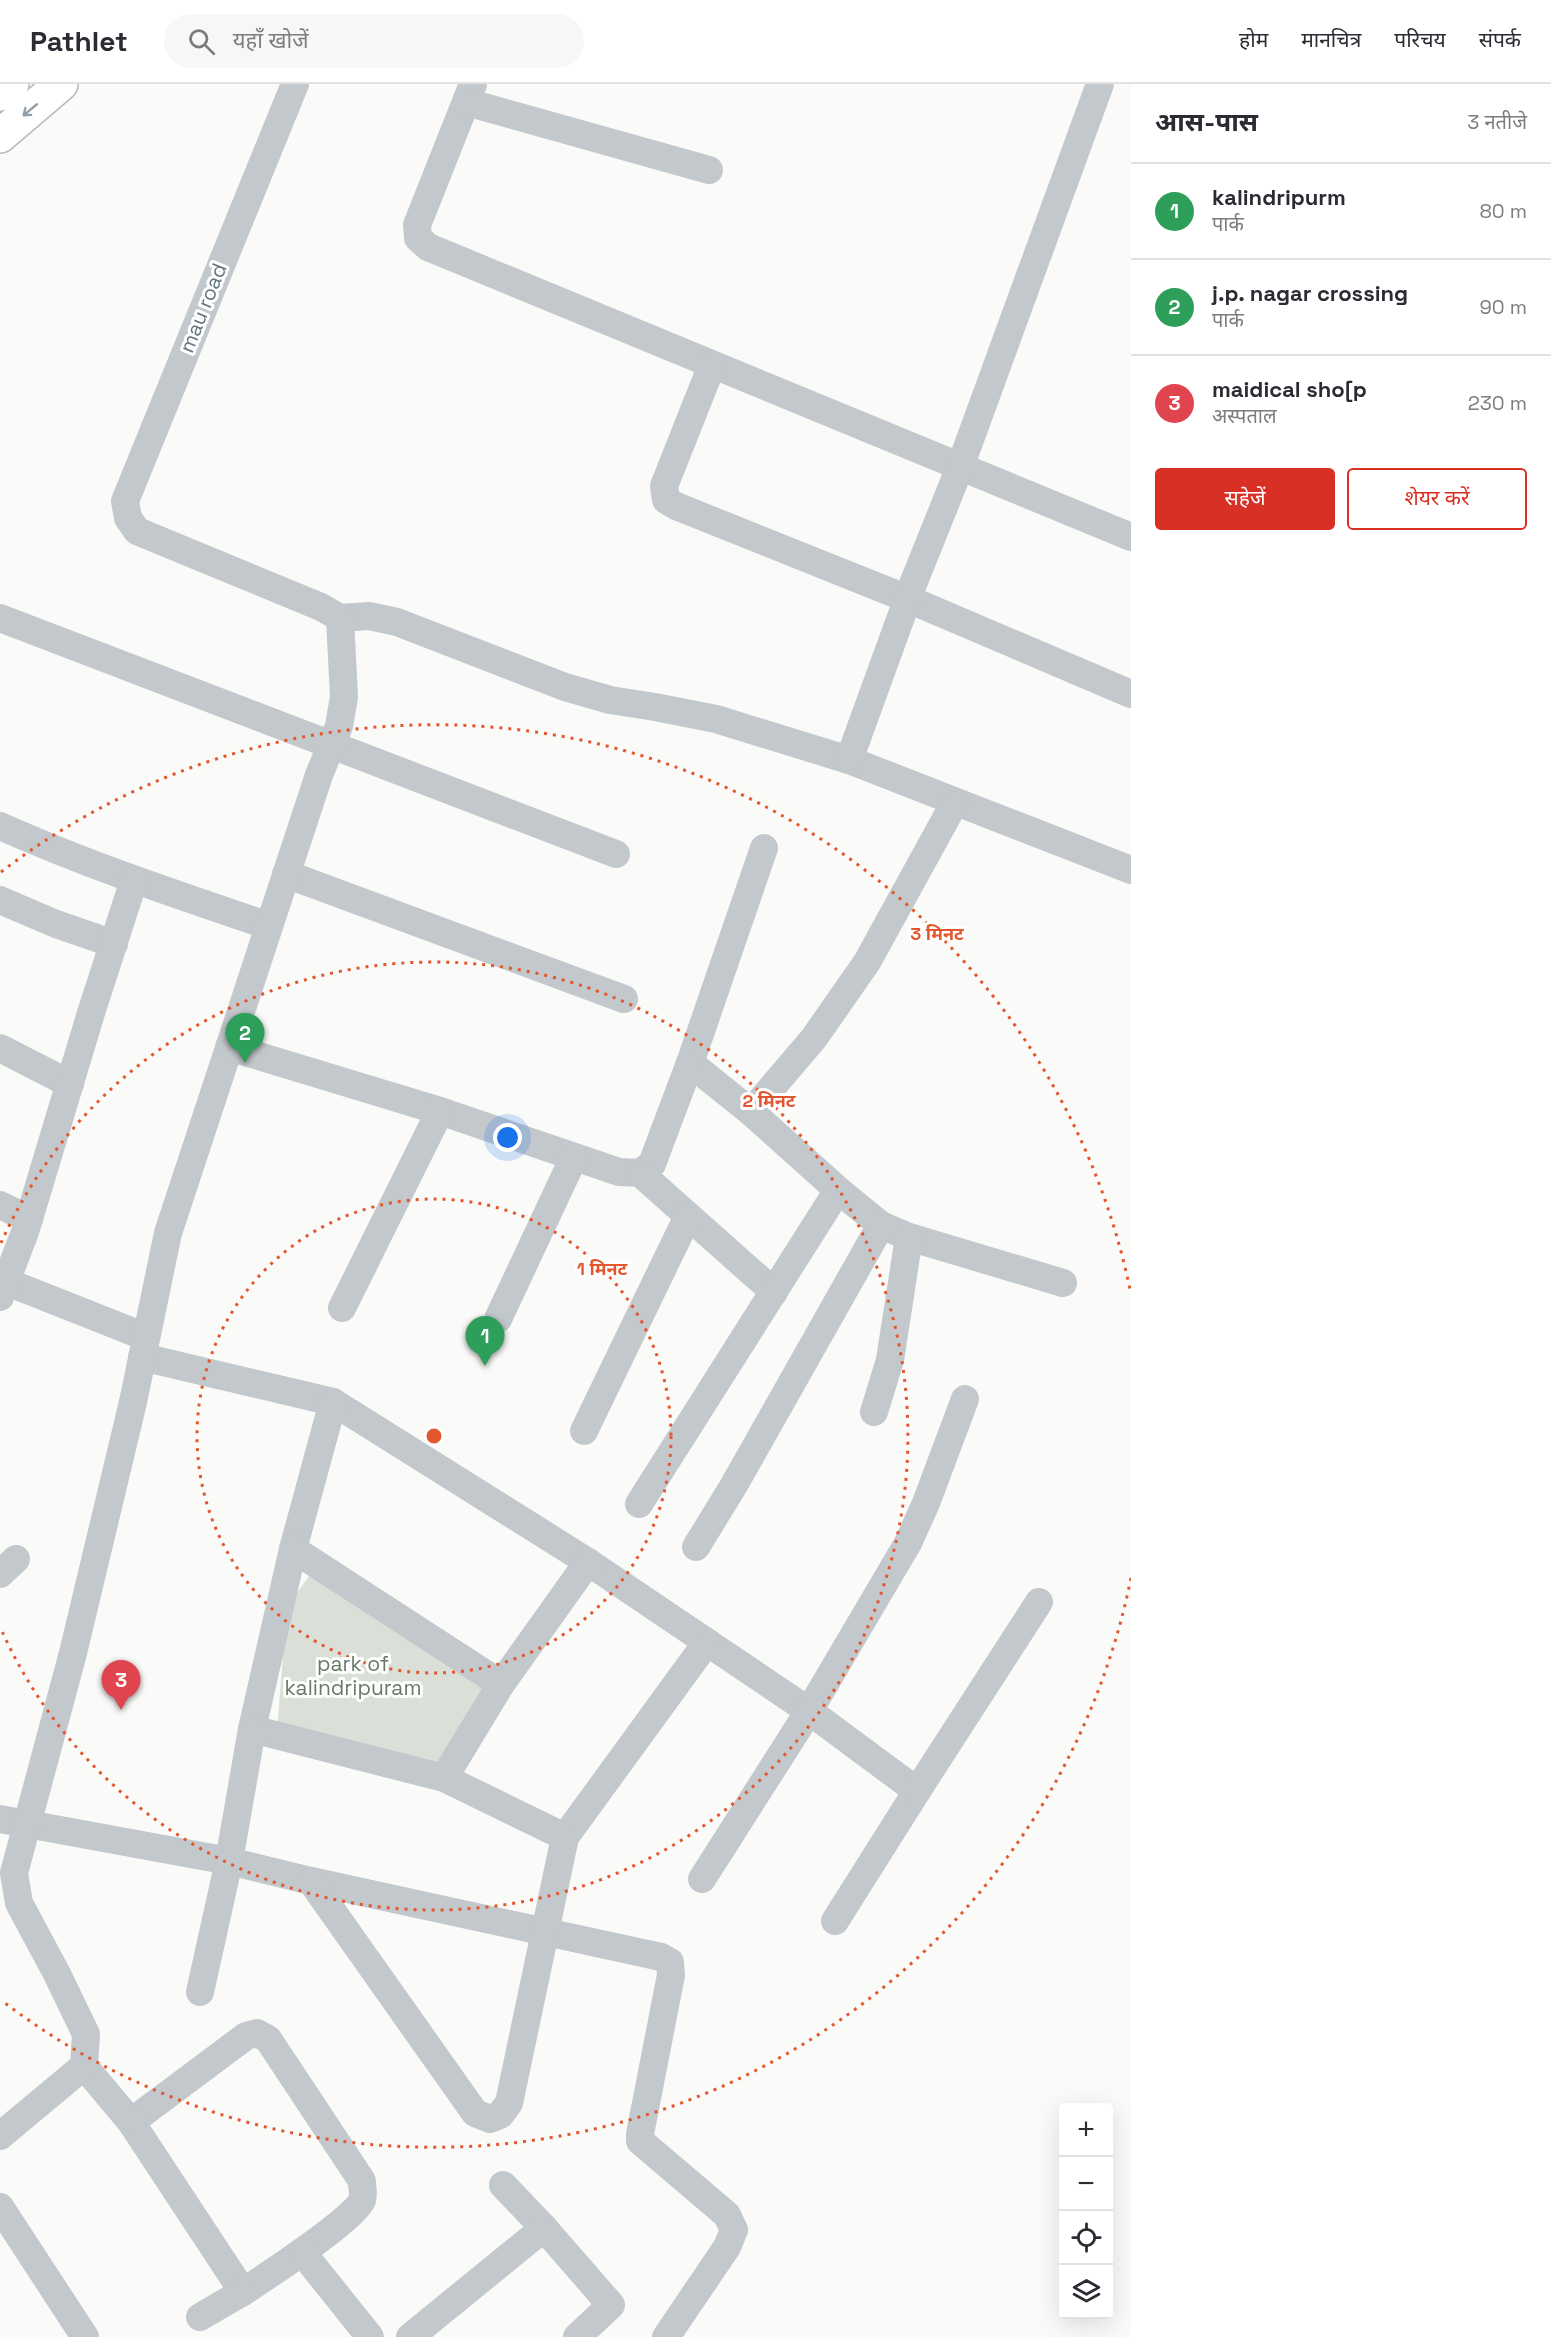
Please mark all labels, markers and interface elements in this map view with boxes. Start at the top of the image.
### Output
search box [164,14,584,68]
text: Pathlet [30,23,128,59]
icon: search [185,25,218,58]
text: यहाँ खोजें [233,26,309,54]
text: होम [1239,26,1268,53]
text: मानचित्र [1301,26,1361,53]
text: परिचय [1394,26,1446,53]
text: संपर्क [1479,26,1521,53]
one-way arrow [23,103,38,117]
text: आस-पास [1155,105,1258,139]
text: 3 नतीजे [1467,109,1527,135]
text: kalindripurm [1212,183,1346,211]
text: 1 [1170,198,1179,224]
text: 80 m [1479,198,1527,224]
text: पार्क [1212,211,1244,237]
street label: mau road [172,259,233,356]
text: j.p. nagar crossing [1212,279,1408,307]
text: 2 [1169,294,1180,320]
text: 90 m [1480,294,1527,320]
text: पार्क [1212,307,1244,333]
text: maidical sho[p [1212,375,1367,403]
text: 3 [1168,390,1181,416]
text: 230 m [1468,390,1527,416]
text: अस्पताल [1212,403,1277,429]
button: सहेजें [1155,468,1335,530]
button: शेयर करें [1347,468,1527,530]
text: 3 मिनट [910,922,964,945]
pin: 2 [226,1014,264,1063]
text: 2 मिनट [742,1089,796,1112]
your location [493,1123,522,1152]
text: 1 मिनट [577,1257,628,1280]
pin: 1 [466,1316,504,1366]
centre of rings [424,1426,444,1446]
park label: park of kalindripuram [285,1650,421,1701]
pin: 3 [102,1660,140,1710]
map controls [1059,2103,1113,2319]
button: + [1059,2103,1113,2157]
button: − [1059,2157,1113,2211]
button: locate [1059,2211,1113,2265]
button: layers [1059,2265,1113,2319]

